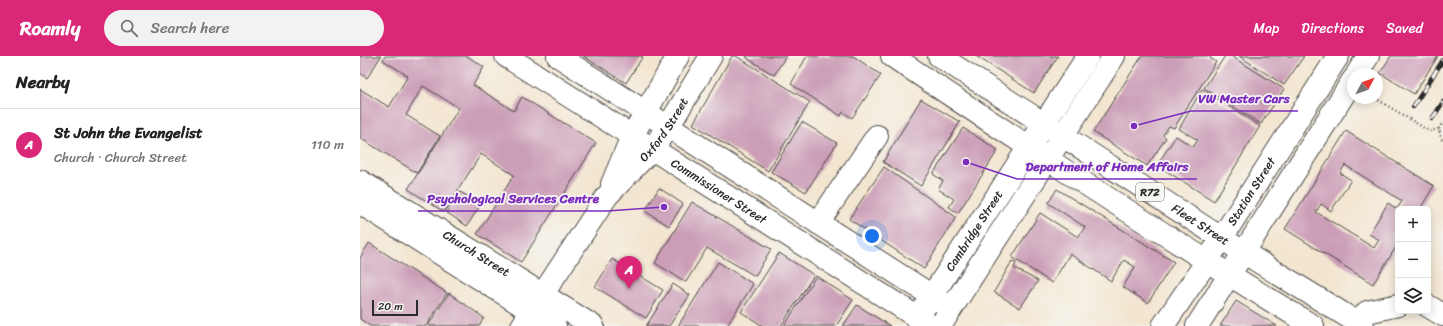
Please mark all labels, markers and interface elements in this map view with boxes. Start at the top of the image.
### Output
search box [104,10,384,46]
text: Roamly [20,12,80,45]
text: Search here [150,15,229,41]
text: Map [1253,16,1279,41]
text: Directions [1301,16,1364,41]
text: Saved [1386,16,1423,41]
icon: search [118,17,140,39]
text: Nearby [16,67,70,97]
north arrow [1347,68,1383,104]
callout: VW Master Cars [1191,86,1298,111]
text: VW Master Cars [1198,87,1291,110]
street label: Oxford Street [634,93,694,167]
text: St John the Evangelist [54,120,203,146]
text: A [25,133,33,156]
text: 110 m [311,133,344,156]
text: Church · Church Street [54,146,187,169]
street label: Commissioner Street [666,152,772,231]
street label: Station Street [1221,152,1282,230]
callout: Department of Home Affairs [1017,154,1197,179]
text: Department of Home Affairs [1026,155,1189,178]
road number: R72 [1136,183,1164,201]
callout: Psychological Services Centre [418,186,607,211]
street label: Cambridge Street [939,186,1009,276]
text: Psychological Services Centre [427,187,600,210]
street label: Fleet Street [1167,198,1234,251]
map controls [1395,206,1431,314]
button: + [1395,206,1431,242]
street label: Church Street [438,224,514,283]
your location [862,226,882,246]
button: − [1395,242,1431,278]
pin: A [616,256,642,289]
button: layers [1395,278,1431,314]
text: 20 m [378,297,403,316]
scale bar [372,298,418,317]

